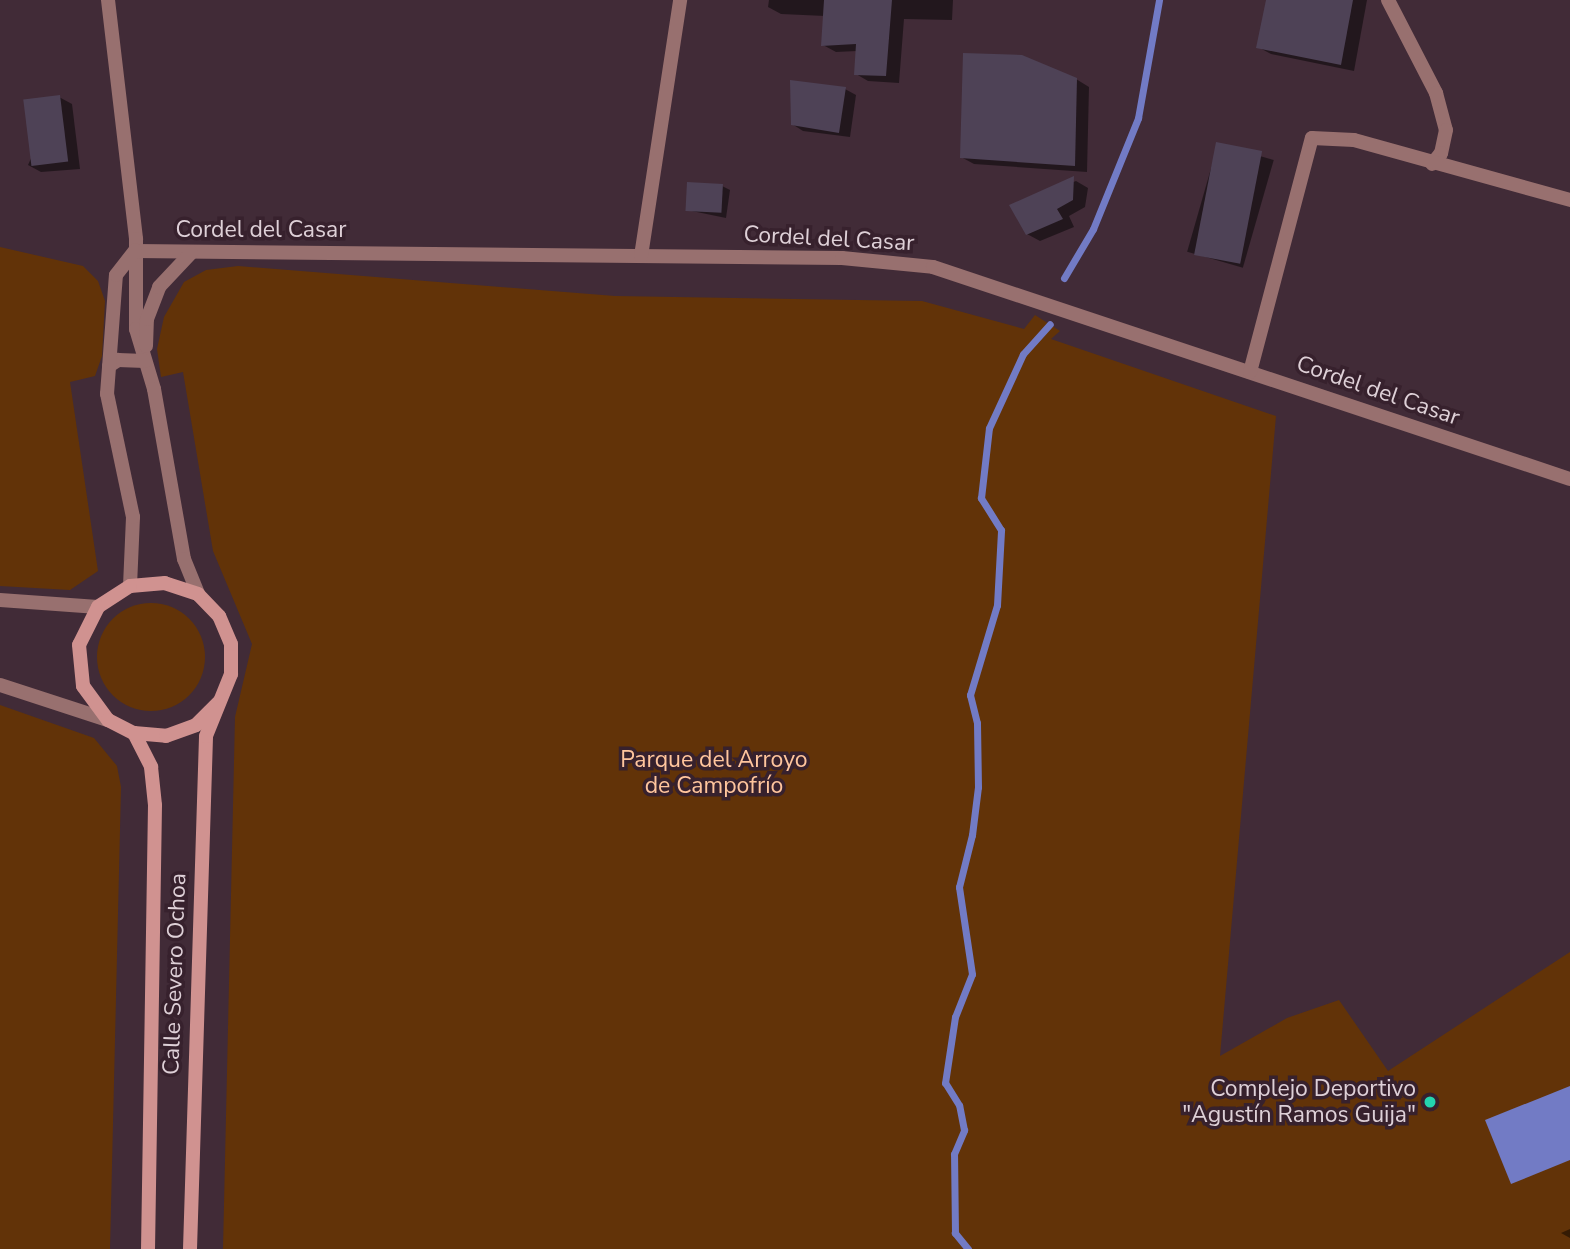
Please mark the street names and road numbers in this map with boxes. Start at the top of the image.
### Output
street label: Cordel del Casar [175,216,347,244]
street label: Cordel del Casar [743,221,915,257]
street label: Cordel del Casar [1293,350,1463,432]
street label: Calle Severo Ochoa [158,872,192,1076]

